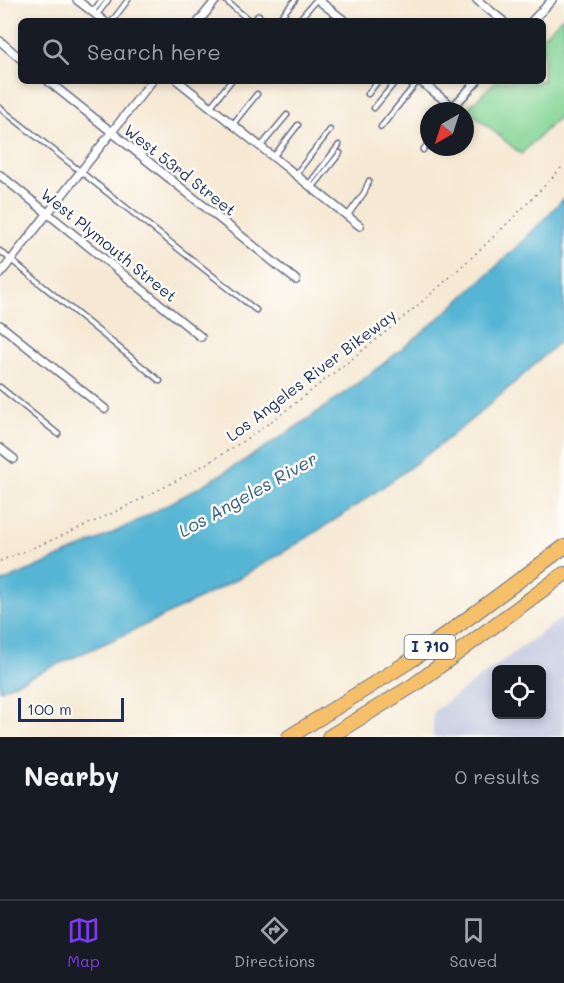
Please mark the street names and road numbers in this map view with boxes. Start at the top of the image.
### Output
street label: West 53rd Street [120,119,241,220]
street label: West Plymouth Street [37,183,182,306]
street label: Los Angeles River Bikeway [222,304,400,445]
road number: I 710 [404,635,456,659]

